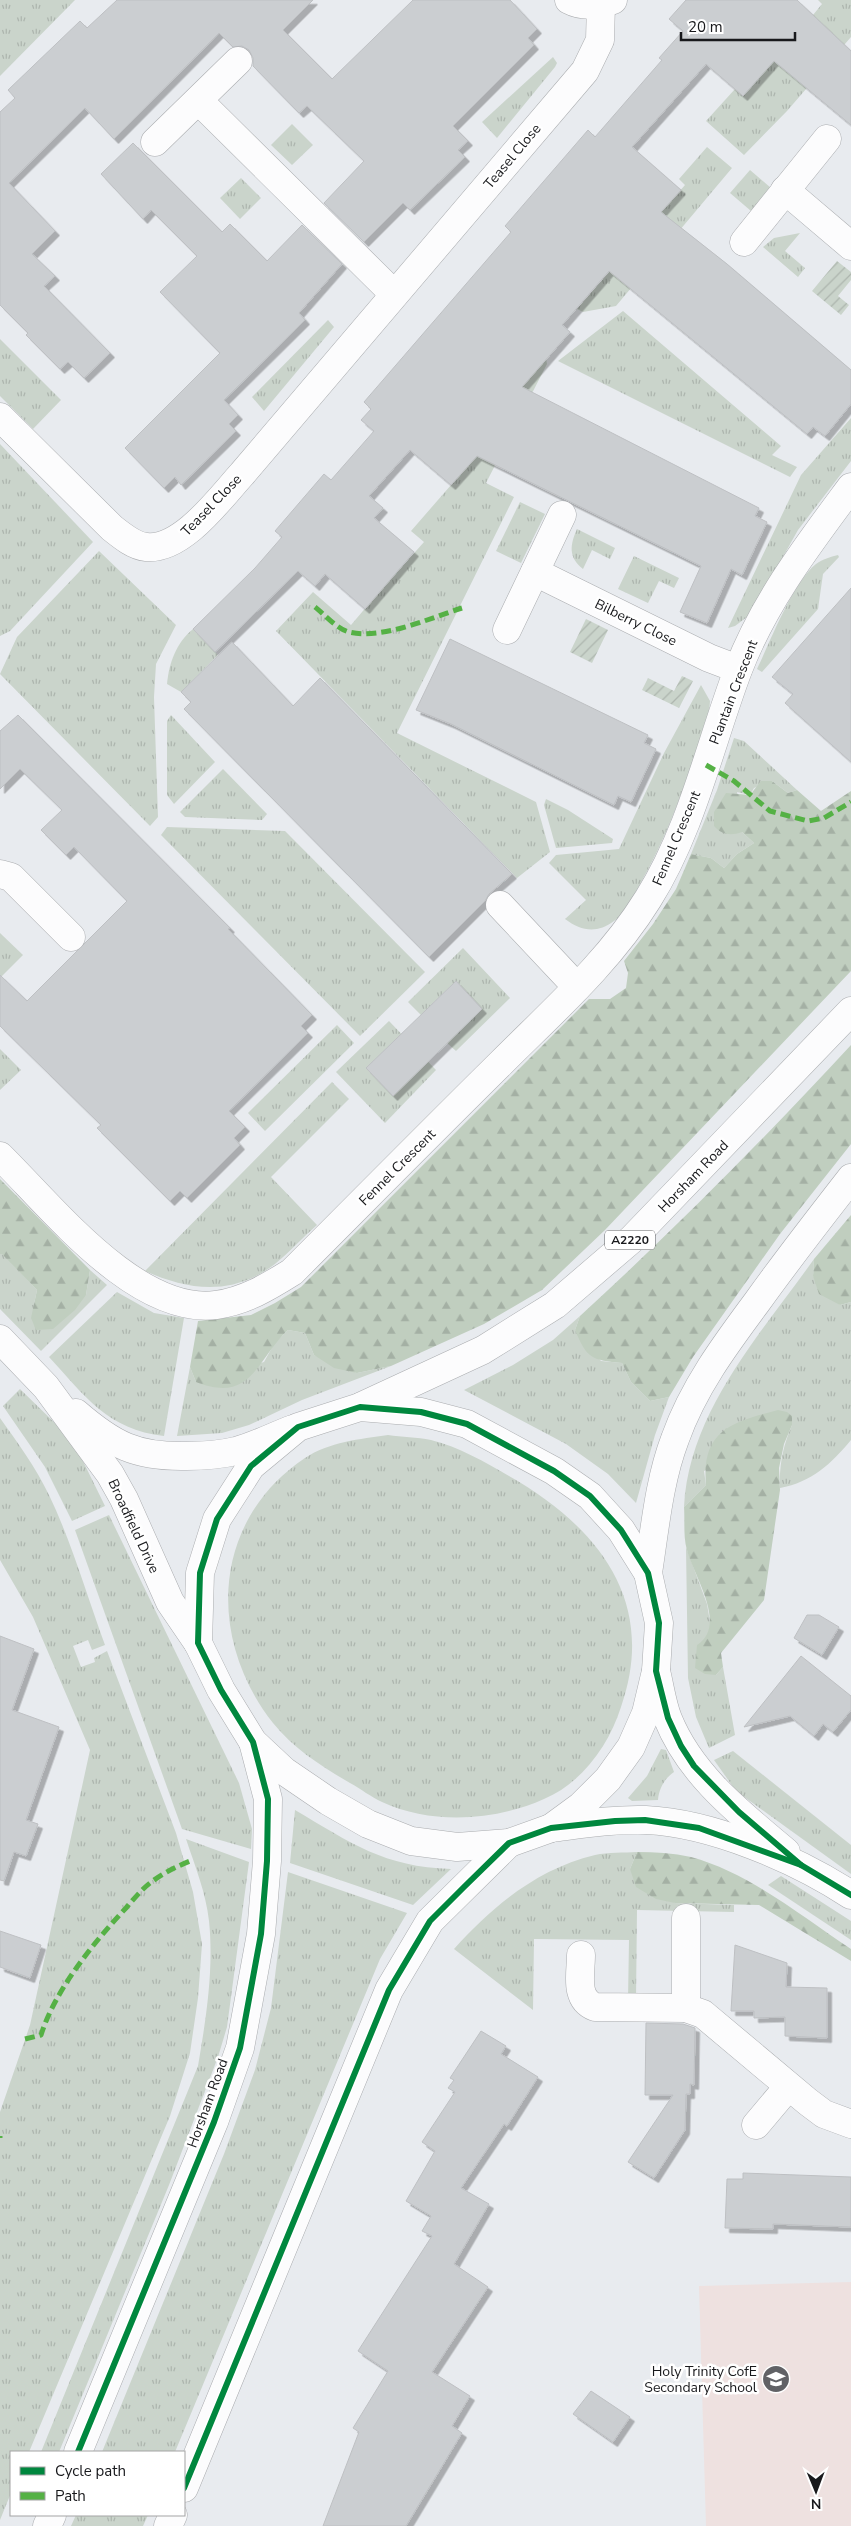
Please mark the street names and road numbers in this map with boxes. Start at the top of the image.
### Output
street label: Teasel Close [480,120,545,193]
street label: Teasel Close [177,470,246,541]
street label: Bilberry Close [592,594,680,651]
street label: Plantain Crescent [705,637,762,747]
street label: Fennel Crescent [648,788,705,888]
street label: Fennel Crescent [355,1125,440,1210]
street label: Horsham Road [654,1136,733,1217]
road number: A2220 [605,1230,655,1250]
street label: Broadfield Drive [103,1476,164,1576]
street label: Horsham Road [183,2056,232,2150]

